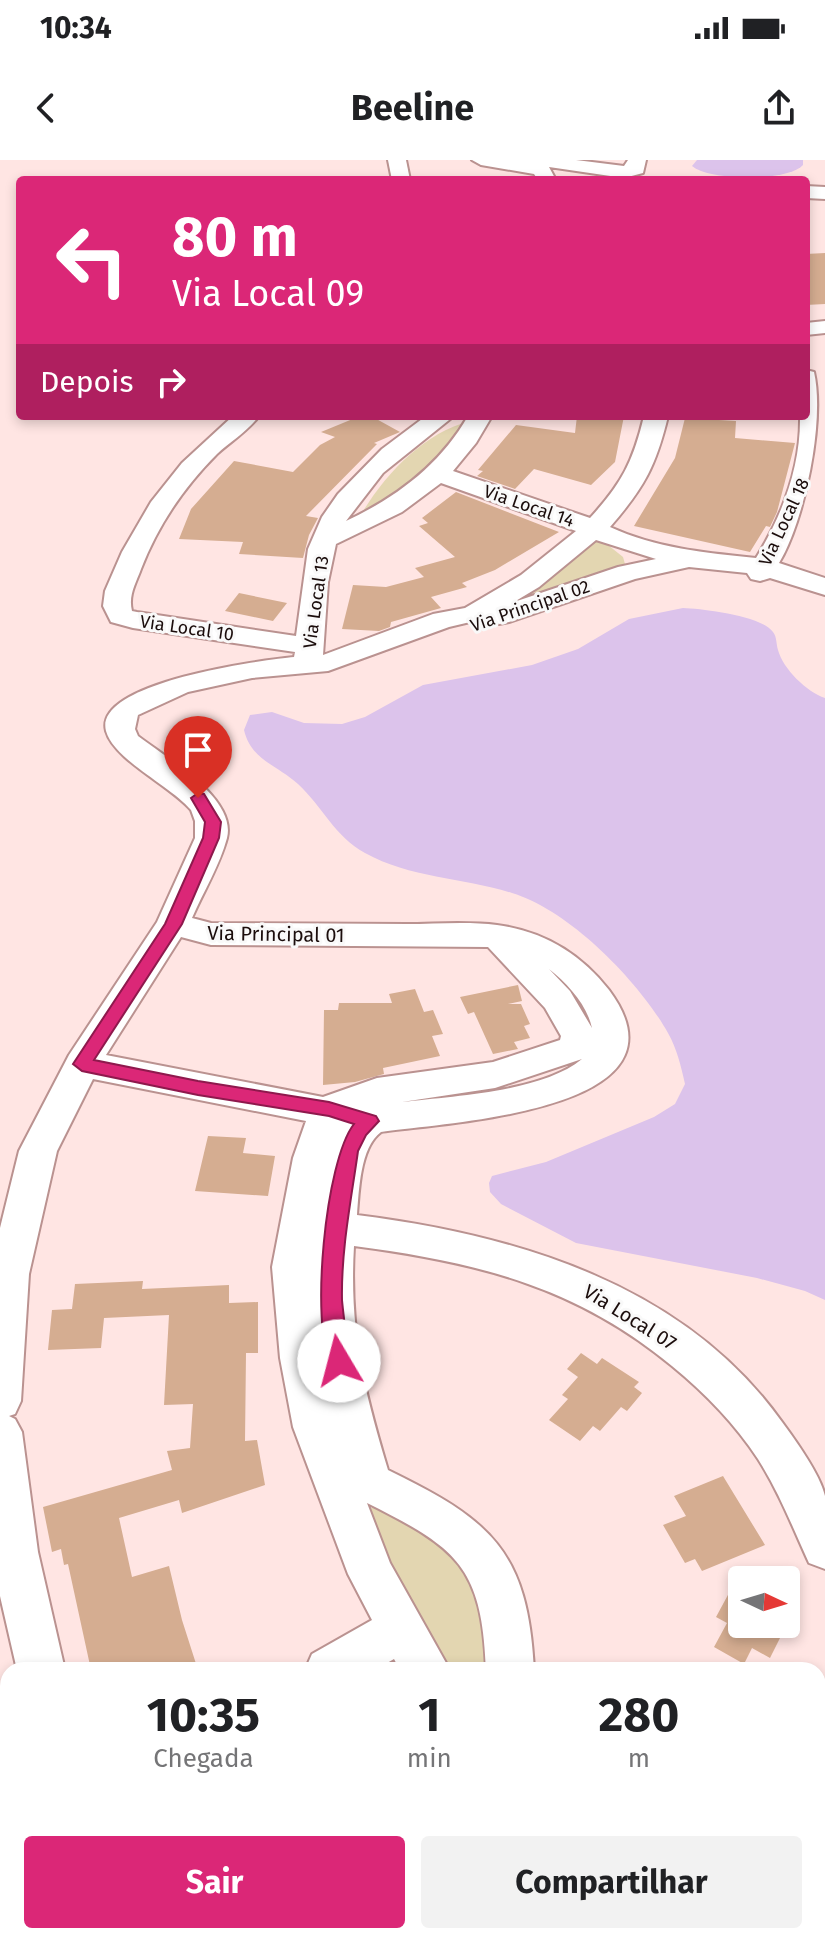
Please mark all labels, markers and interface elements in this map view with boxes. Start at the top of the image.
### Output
text: 10:34 [40,10,112,46]
icon: back [24,86,68,130]
text: Beeline [351,86,474,130]
icon: share [757,86,801,130]
text: 80 m [172,204,298,271]
icon: left [40,208,144,312]
text: Via Local 09 [172,272,364,316]
icon: right [149,360,193,404]
text: Depois [40,364,133,400]
street label: Via Local 18 [754,474,814,569]
street label: Via Local 14 [481,480,577,532]
street label: Via Local 13 [299,554,333,650]
street label: Via Principal 02 [467,575,593,637]
street label: Via Local 10 [139,611,235,645]
pin [164,716,232,798]
icon: arrive [176,728,220,772]
street label: Via Principal 01 [207,921,345,947]
street label: Via Local 07 [579,1279,681,1355]
position arrow [297,1319,381,1403]
north arrow [728,1566,800,1638]
map controls [728,1566,800,1638]
text: 10:35 [147,1686,260,1744]
text: 1 [418,1686,440,1744]
text: 280 [598,1686,679,1744]
text: Chegada [153,1743,254,1774]
text: min [407,1743,452,1774]
text: m [628,1743,650,1774]
button: Sair [24,1836,405,1928]
button: Compartilhar [421,1836,802,1928]

